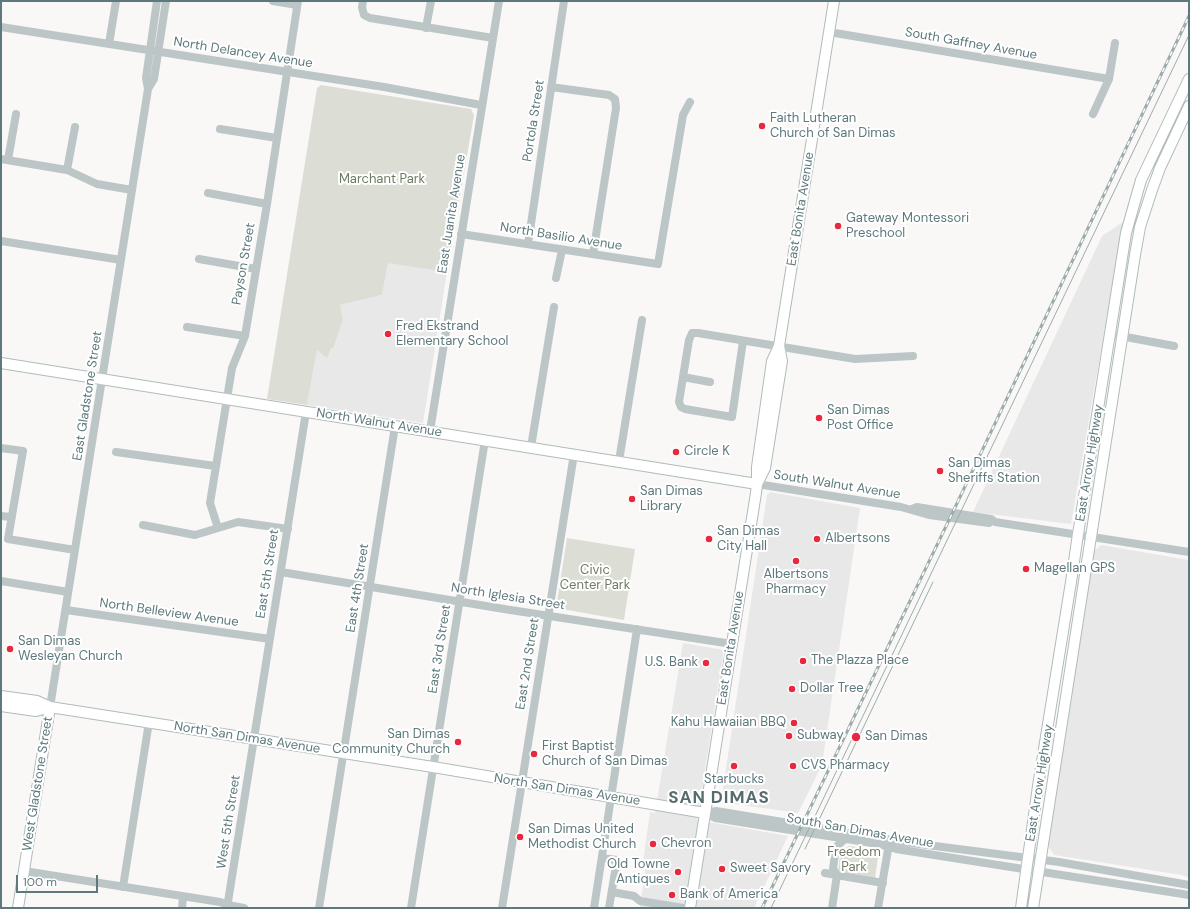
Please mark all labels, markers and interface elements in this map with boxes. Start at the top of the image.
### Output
street label: South Gaffney Avenue [904,25,1038,63]
street label: North Delancey Avenue [172,34,314,72]
street label: Portola Street [520,79,548,163]
place label: Faith Lutheran Church of San Dimas [770,111,896,142]
marker: Faith Lutheran Church of San Dimas [757,121,767,131]
street label: East Bonita Avenue [784,151,818,267]
street label: East Juanita Avenue [435,153,469,275]
park label: Marchant Park [339,172,425,188]
place label: Gateway Montessori Preschool [846,211,969,242]
street label: North Basilio Avenue [499,220,623,254]
marker: Gateway Montessori Preschool [833,221,843,231]
street label: Payson Street [229,222,259,306]
place label: Fred Ekstrand Elementary School [396,319,508,350]
marker: Fred Ekstrand Elementary School [383,329,393,339]
street label: East Gladstone Street [70,330,106,462]
place label: San Dimas Post Office [827,403,893,434]
street label: East Arrow Highway [1073,403,1107,523]
street label: North Walnut Avenue [315,405,443,441]
marker: San Dimas Post Office [814,413,824,423]
place label: Circle K [684,444,730,460]
marker: Circle K [671,447,681,457]
place label: San Dimas Sheriffs Station [948,456,1040,487]
marker: San Dimas Sheriffs Station [935,466,945,476]
street label: South Walnut Avenue [772,467,902,503]
place label: San Dimas Library [640,484,703,515]
marker: San Dimas Library [627,494,637,504]
place label: San Dimas City Hall [717,524,780,555]
street label: East 5th Street [253,528,283,620]
place label: Albertsons [825,531,890,547]
marker: San Dimas City Hall [704,534,714,544]
marker: Albertsons [812,534,822,544]
street label: East 4th Street [343,542,373,634]
marker: Albertsons Pharmacy [791,556,801,566]
place label: Magellan GPS [1034,561,1115,577]
park label: Civic Center Park [560,563,630,594]
marker: Magellan GPS [1021,564,1031,574]
place label: Albertsons Pharmacy [763,567,829,598]
street label: North Iglesia Street [450,580,566,614]
street label: East Bonita Avenue [714,590,748,706]
street label: North Belleview Avenue [98,596,240,630]
street label: East 3rd Street [425,603,455,695]
street label: East 2nd Street [513,617,543,711]
place label: San Dimas Wesleyan Church [18,634,122,665]
marker: San Dimas Wesleyan Church [5,644,15,654]
place label: The Plazza Place [811,653,909,669]
place label: U.S. Bank [645,655,698,671]
marker: The Plazza Place [798,656,808,666]
marker: U.S. Bank [701,658,711,668]
place label: Dollar Tree [800,681,864,697]
marker: Dollar Tree [787,684,797,694]
place label: Kahu Hawaiian BBQ [671,715,786,731]
street label: West Gladstone Street [20,716,56,852]
marker: Kahu Hawaiian BBQ [789,718,799,728]
street label: North San Dimas Avenue [173,719,321,757]
street label: East Arrow Highway [1023,723,1057,843]
place label: San Dimas Community Church [332,727,450,758]
place label: Subway [797,728,844,744]
place label: San Dimas [865,729,928,745]
marker: Subway [784,731,794,741]
marker: San Dimas [850,731,862,743]
marker: San Dimas Community Church [453,737,463,747]
place label: First Baptist Church of San Dimas [542,739,668,770]
marker: First Baptist Church of San Dimas [529,749,539,759]
place label: CVS Pharmacy [801,758,890,774]
marker: Starbucks [729,761,739,771]
marker: CVS Pharmacy [788,761,798,771]
street label: North San Dimas Avenue [493,771,641,809]
place label: Starbucks [704,772,764,788]
street label: West 5th Street [214,774,244,870]
district label: SAN DIMAS [668,789,770,809]
street label: South San Dimas Avenue [785,810,935,852]
place label: San Dimas United Methodist Church [528,822,636,853]
marker: San Dimas United Methodist Church [515,832,525,842]
place label: Chevron [661,836,712,852]
marker: Chevron [648,839,658,849]
park label: Freedom Park [827,845,881,876]
place label: Old Towne Antiques [607,857,670,888]
place label: Sweet Savory [730,861,811,877]
marker: Sweet Savory [717,864,727,874]
scale bar [18,867,100,893]
marker: Old Towne Antiques [673,867,683,877]
text: 100 m [23,874,57,890]
place label: Bank of America [680,887,778,903]
marker: Bank of America [667,890,677,900]

